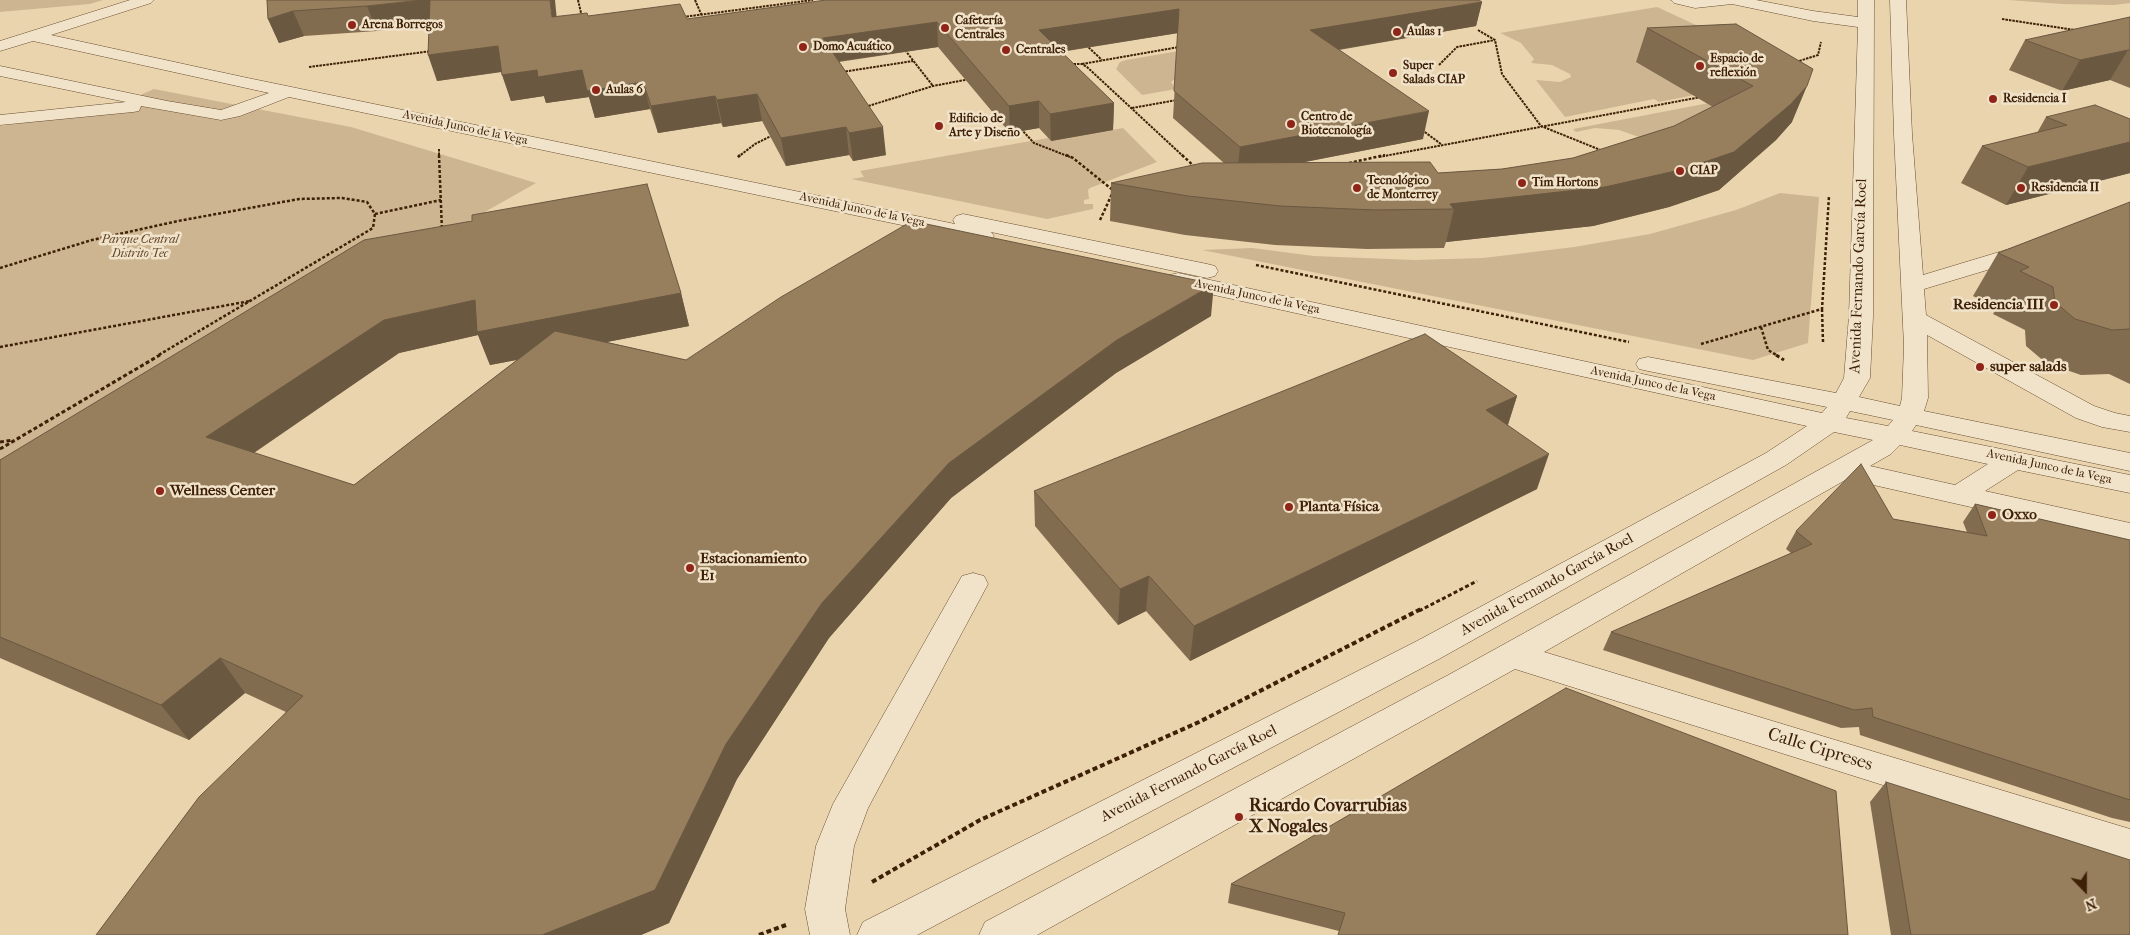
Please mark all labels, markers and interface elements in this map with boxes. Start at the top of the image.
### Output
place label: Cafetería Centrales [955,14,1004,42]
place label: Arena Borregos [362,18,443,32]
marker: Arena Borregos [346,19,358,31]
marker: Cafetería Centrales [939,22,951,34]
place label: Aulas 1 [1407,25,1442,39]
marker: Aulas 1 [1391,26,1403,38]
place label: Domo Acuático [813,40,891,54]
marker: Domo Acuático [797,41,809,53]
place label: Centrales [1016,43,1065,57]
marker: Centrales [1000,44,1012,56]
place label: Espacio de reflexión [1710,52,1764,80]
place label: Super Salads CIAP [1403,59,1465,87]
marker: Espacio de reflexión [1694,60,1706,72]
marker: Super Salads CIAP [1387,67,1399,79]
place label: Aulas 6 [606,83,643,97]
marker: Aulas 6 [590,84,602,96]
place label: Residencia I [2003,92,2066,106]
marker: Residencia I [1987,93,1999,105]
street label: Avenida Junco de la Vega [401,108,529,148]
place label: Centro de Biotecnología [1301,110,1372,138]
place label: Edificio de Arte y Diseño [949,112,1020,140]
marker: Centro de Biotecnología [1285,118,1297,130]
marker: Edificio de Arte y Diseño [933,120,945,132]
place label: CIAP [1690,164,1718,178]
marker: CIAP [1674,165,1686,177]
place label: Tecnológico de Monterrey [1367,174,1438,202]
place label: Tim Hortons [1532,176,1598,190]
marker: Tim Hortons [1516,177,1528,189]
street label: Avenida Fernando García Roel [1847,178,1871,374]
place label: Residencia II [2031,181,2099,195]
marker: Tecnológico de Monterrey [1351,182,1363,194]
marker: Residencia II [2015,182,2027,194]
street label: Avenida Junco de la Vega [798,190,926,230]
park label: Parque Central Distrito Tec [102,233,178,261]
street label: Avenida Junco de la Vega [1193,277,1321,317]
place label: Residencia III [1953,296,2044,314]
marker: Residencia III [2048,299,2060,311]
place label: super salads [1990,358,2066,376]
marker: super salads [1974,361,1986,373]
street label: Avenida Junco de la Vega [1589,364,1717,404]
street label: Avenida Junco de la Vega [1985,447,2113,487]
place label: Wellness Center [170,482,275,500]
marker: Wellness Center [154,485,166,497]
place label: Planta Física [1299,498,1379,516]
marker: Planta Física [1283,501,1295,513]
place label: Oxxo [2002,506,2037,524]
marker: Oxxo [1986,509,1998,521]
street label: Avenida Fernando García Roel [1457,530,1637,640]
place label: Estacionamiento E1 [700,550,807,585]
marker: Estacionamiento E1 [684,562,696,574]
street label: Avenida Fernando García Roel [1098,722,1280,826]
street label: Calle Cipreses [1765,724,1875,776]
place label: Ricardo Covarrubias X Nogales [1249,796,1407,839]
marker: Ricardo Covarrubias X Nogales [1233,811,1245,823]
north arrow [2060,865,2110,915]
text: N [2083,895,2099,914]

